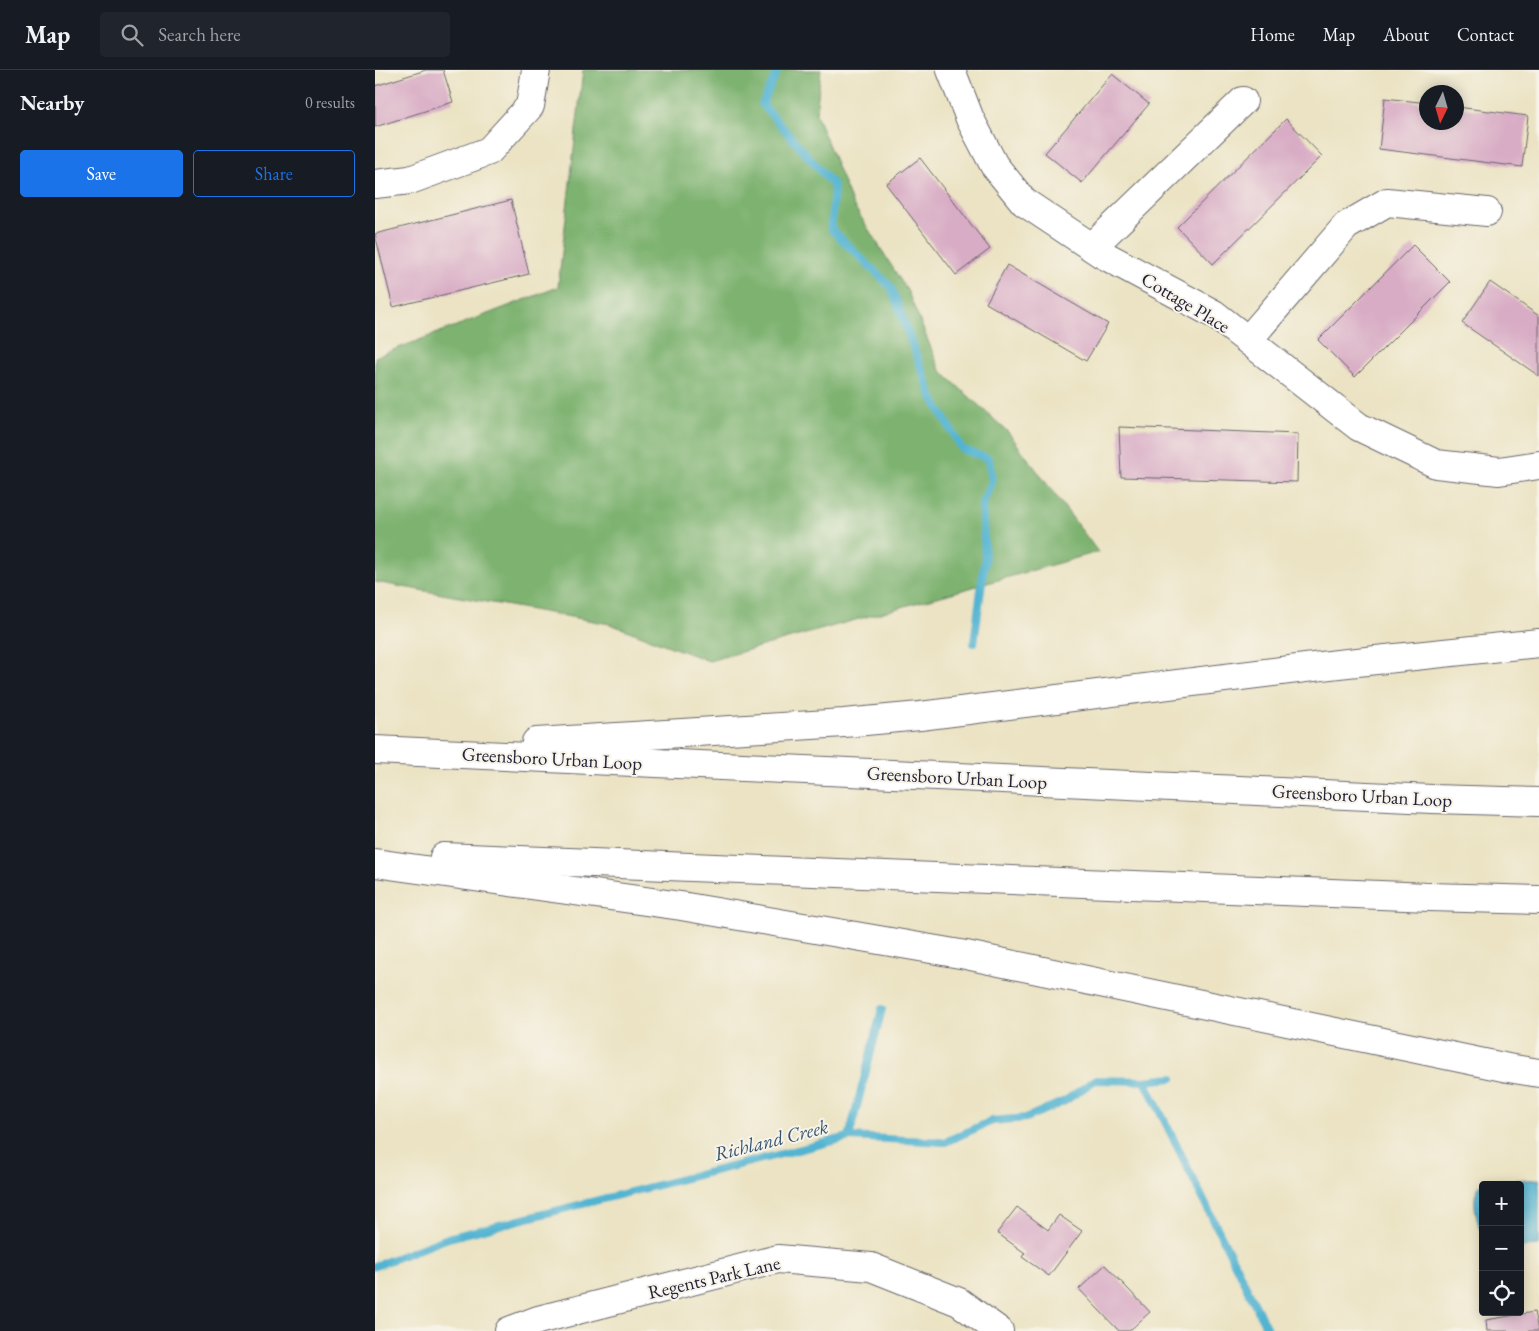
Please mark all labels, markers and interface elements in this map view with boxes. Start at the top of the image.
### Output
search box [100,12,450,57]
text: Map [25,19,70,50]
icon: search [118,21,146,49]
text: Search here [158,22,241,47]
text: Home [1250,23,1295,46]
text: Map [1323,23,1355,46]
text: About [1383,23,1429,46]
text: Contact [1457,23,1514,46]
north arrow [1419,85,1464,130]
text: Nearby [20,89,84,116]
text: 0 results [305,92,355,113]
button: Save [20,150,183,197]
button: Share [193,150,355,197]
street label: Cottage Place [1137,266,1235,339]
street label: Greensboro Urban Loop [461,741,643,776]
street label: Greensboro Urban Loop [866,760,1048,795]
street label: Greensboro Urban Loop [1271,778,1453,813]
water label: Richland Creek [711,1113,831,1167]
map controls [1479,1181,1524,1316]
button: + [1479,1181,1524,1226]
button: − [1479,1226,1524,1271]
street label: Regents Park Lane [646,1250,783,1305]
button: locate [1479,1271,1524,1316]

